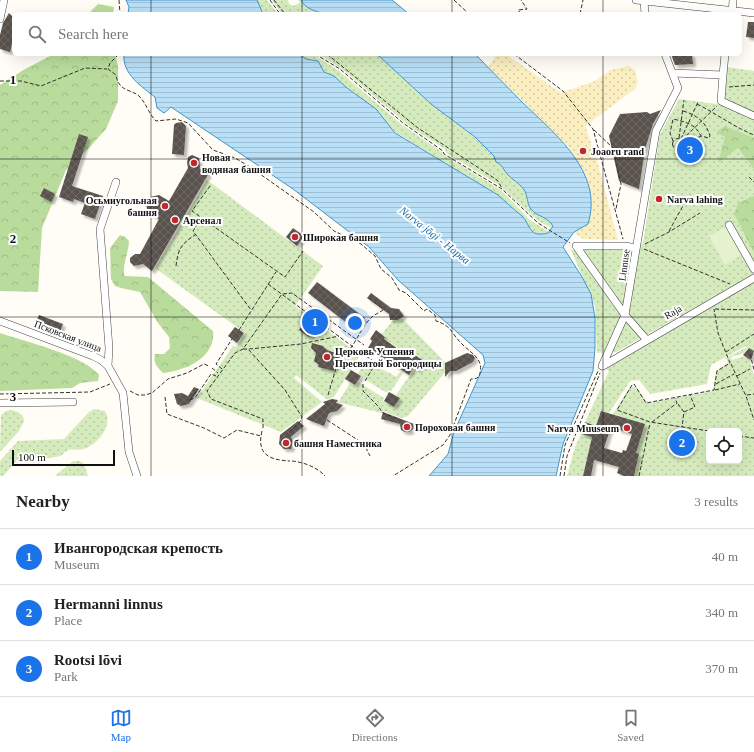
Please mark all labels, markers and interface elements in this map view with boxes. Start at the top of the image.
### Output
search box [12,12,742,56]
icon: search [26,23,48,45]
text: Search here [58,26,128,42]
text: 1 [10,72,16,87]
pin: 3 [677,135,703,165]
marker: Joaoru rand [578,146,588,156]
place label: Joaoru rand [591,146,645,157]
place label: Новая водяная башня [202,152,271,175]
marker: Новая водяная башня [189,158,199,168]
marker: Narva lahing [654,194,664,204]
place label: Narva lahing [667,194,723,205]
place label: Осьмиугольная башня [86,195,158,218]
marker: Осьмиугольная башня [160,201,170,211]
water label: Narva jõgi - Нарва [397,203,473,266]
marker: Арсенал [170,215,180,225]
place label: Арсенал [183,215,222,226]
text: 2 [10,231,16,246]
marker: Широкая башня [290,232,300,242]
place label: Широкая башня [303,232,379,243]
street label: Linnuse [616,248,632,282]
street label: Raja [662,302,684,321]
pin: 1 [302,307,328,337]
your location [345,313,365,333]
street label: Псковская улица [33,318,104,354]
place label: Церковь Успения Пресвятой Богородицы [335,346,442,369]
marker: Церковь Успения Пресвятой Богородицы [322,352,332,362]
text: 3 [10,389,17,404]
marker: Пороховая башня [402,422,412,432]
place label: Пороховая башня [415,422,496,433]
place label: Narva Muuseum [547,423,620,434]
marker: Narva Muuseum [622,423,632,433]
pin: 2 [669,428,695,458]
map controls [706,428,742,464]
button: locate [706,428,742,464]
marker: башня Наместника [281,438,291,448]
place label: башня Наместника [294,438,382,449]
scale bar [12,448,115,467]
text: 100 m [18,451,46,463]
text: Nearby [16,492,70,511]
text: 3 results [694,494,738,509]
text: Ивангородская крепость [54,540,223,556]
text: 1 [26,549,32,564]
text: 40 m [712,549,738,564]
text: Museum [54,557,100,572]
text: Hermanni linnus [54,596,163,612]
text: 2 [26,605,32,620]
text: 340 m [705,605,738,620]
text: Place [54,613,82,628]
text: Rootsi lõvi [54,652,122,668]
text: 3 [26,661,32,676]
text: 370 m [705,661,738,676]
text: Park [54,669,78,684]
tab: Map [110,707,132,743]
tab: Directions [352,707,397,743]
tab: Saved [617,707,644,743]

